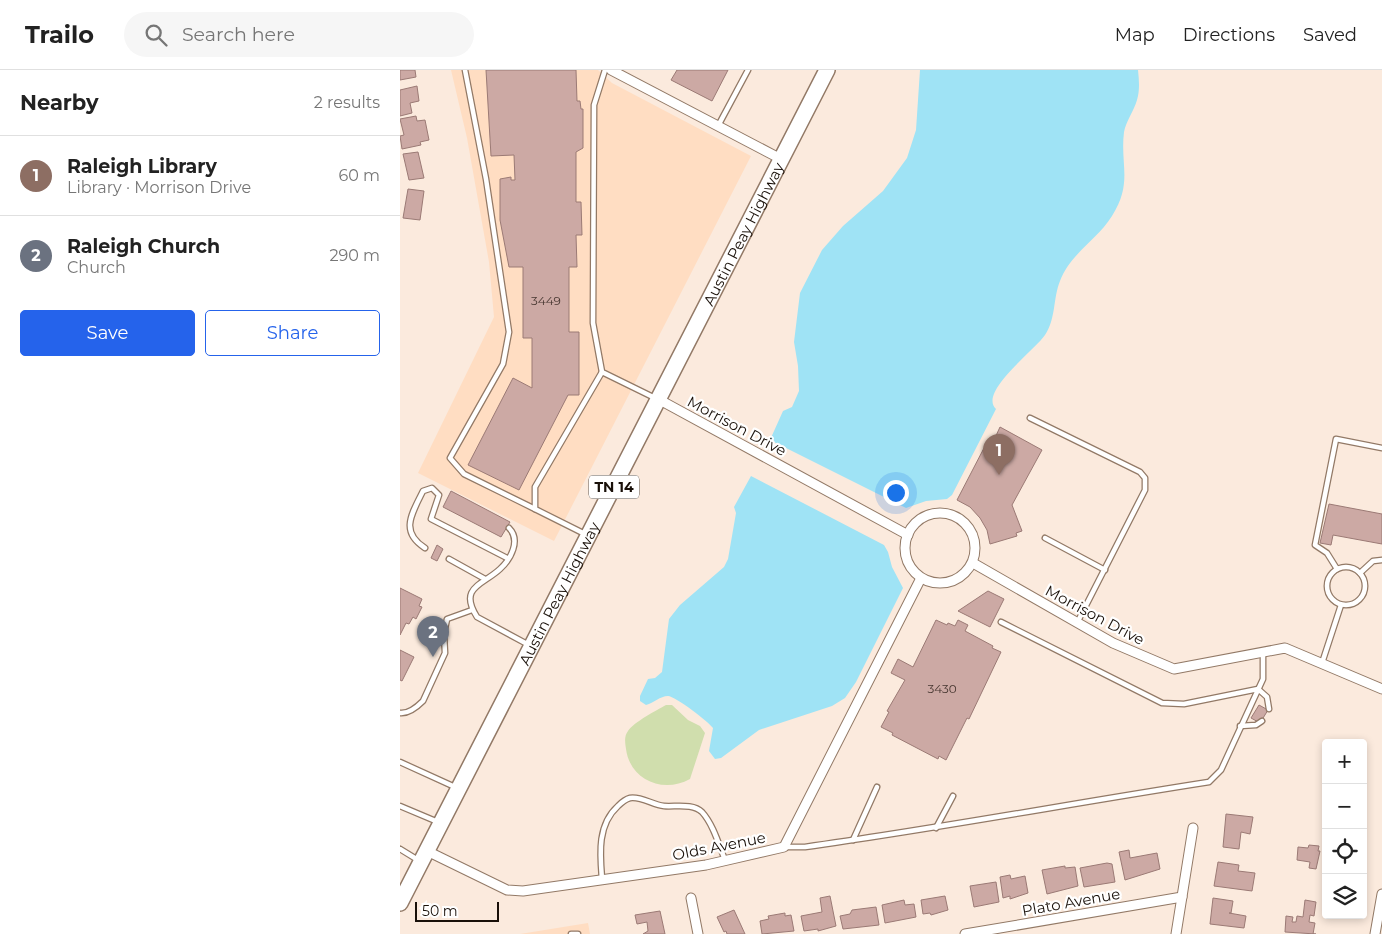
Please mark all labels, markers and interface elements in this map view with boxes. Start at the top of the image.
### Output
search box [124,12,474,57]
text: Trailo [25,20,94,49]
icon: search [142,21,170,49]
text: Search here [182,23,295,46]
text: Map [1115,24,1155,46]
text: Directions [1183,24,1275,46]
text: Saved [1303,24,1357,46]
text: Nearby [20,90,99,115]
text: 2 results [314,93,380,112]
text: Raleigh Library [67,155,217,178]
street label: Austin Peay Highway [698,158,788,309]
text: 1 [33,166,39,185]
text: 60 m [338,166,380,185]
text: Library · Morrison Drive [67,178,251,197]
text: Raleigh Church [67,235,220,258]
text: 2 [31,246,41,265]
text: 290 m [329,246,380,265]
text: Church [67,258,126,277]
house number: 3449 [531,293,561,308]
button: Save [20,310,195,356]
button: Share [205,310,380,356]
street label: Morrison Drive [684,392,790,460]
pin: 1 [983,434,1015,475]
road number: TN 14 [589,476,639,498]
your location [883,480,909,506]
street label: Austin Peay Highway [514,518,604,668]
street label: Morrison Drive [1042,581,1148,649]
pin: 2 [417,616,449,657]
house number: 3430 [927,681,957,696]
map controls [1322,739,1367,919]
button: + [1322,739,1367,784]
button: − [1322,784,1367,829]
street label: Olds Avenue [671,828,767,864]
button: locate [1322,829,1367,874]
button: layers [1322,874,1367,919]
street label: Plato Avenue [1020,884,1122,920]
scale bar [415,899,499,922]
text: 50 m [422,902,458,920]

